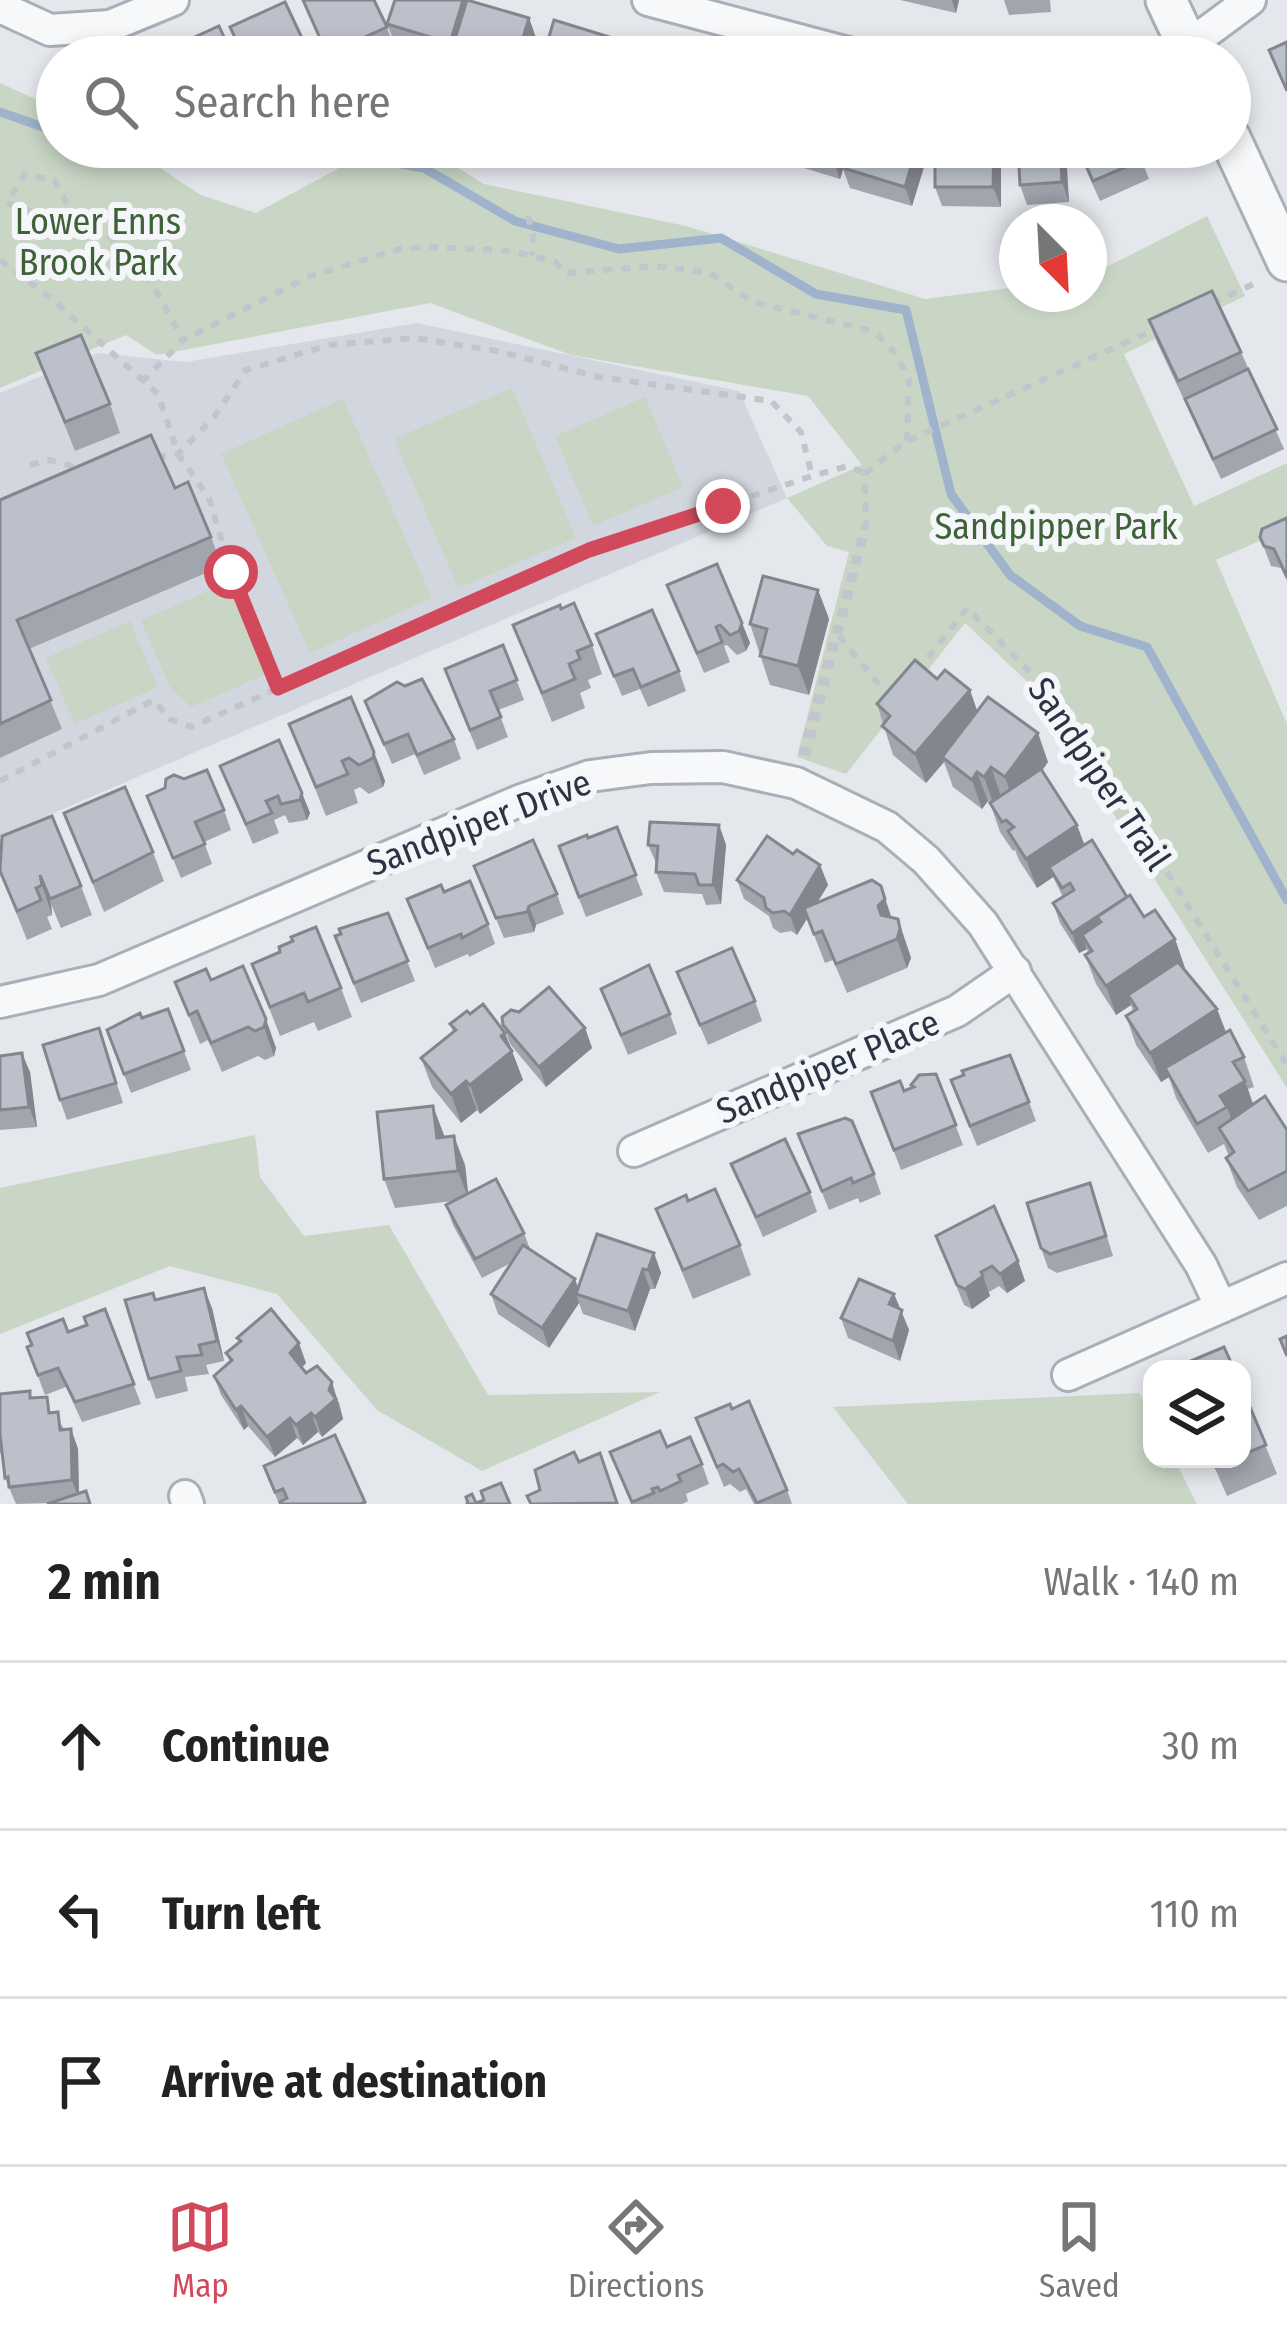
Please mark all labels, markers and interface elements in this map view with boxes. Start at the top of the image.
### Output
search box [36,36,1251,168]
icon: search [78,69,144,135]
text: Search here [174,75,391,129]
park label: Lower Enns Brook Park [15,200,181,285]
north arrow [999,204,1107,312]
route end [696,479,750,533]
park label: Sandpipper Park [934,505,1178,549]
route start [204,545,258,599]
street label: Sandpiper Trail [1018,669,1180,879]
street label: Sandpiper Drive [361,760,597,886]
street label: Sandpiper Place [710,1000,946,1134]
map controls [1143,1360,1251,1468]
button: layers [1143,1360,1251,1468]
text: 2 min [48,1551,161,1613]
text: Walk · 140 m [1044,1559,1239,1605]
icon: ahead [48,1713,114,1779]
text: Continue [162,1719,330,1773]
text: 30 m [1162,1723,1239,1769]
icon: left [48,1881,114,1947]
text: Turn left [162,1887,321,1941]
text: 110 m [1150,1891,1239,1937]
icon: arrive [48,2049,114,2115]
text: Arrive at destination [162,2055,547,2109]
tab: Map [167,2194,233,2306]
tab: Directions [568,2194,704,2306]
tab: Saved [1039,2194,1120,2306]

